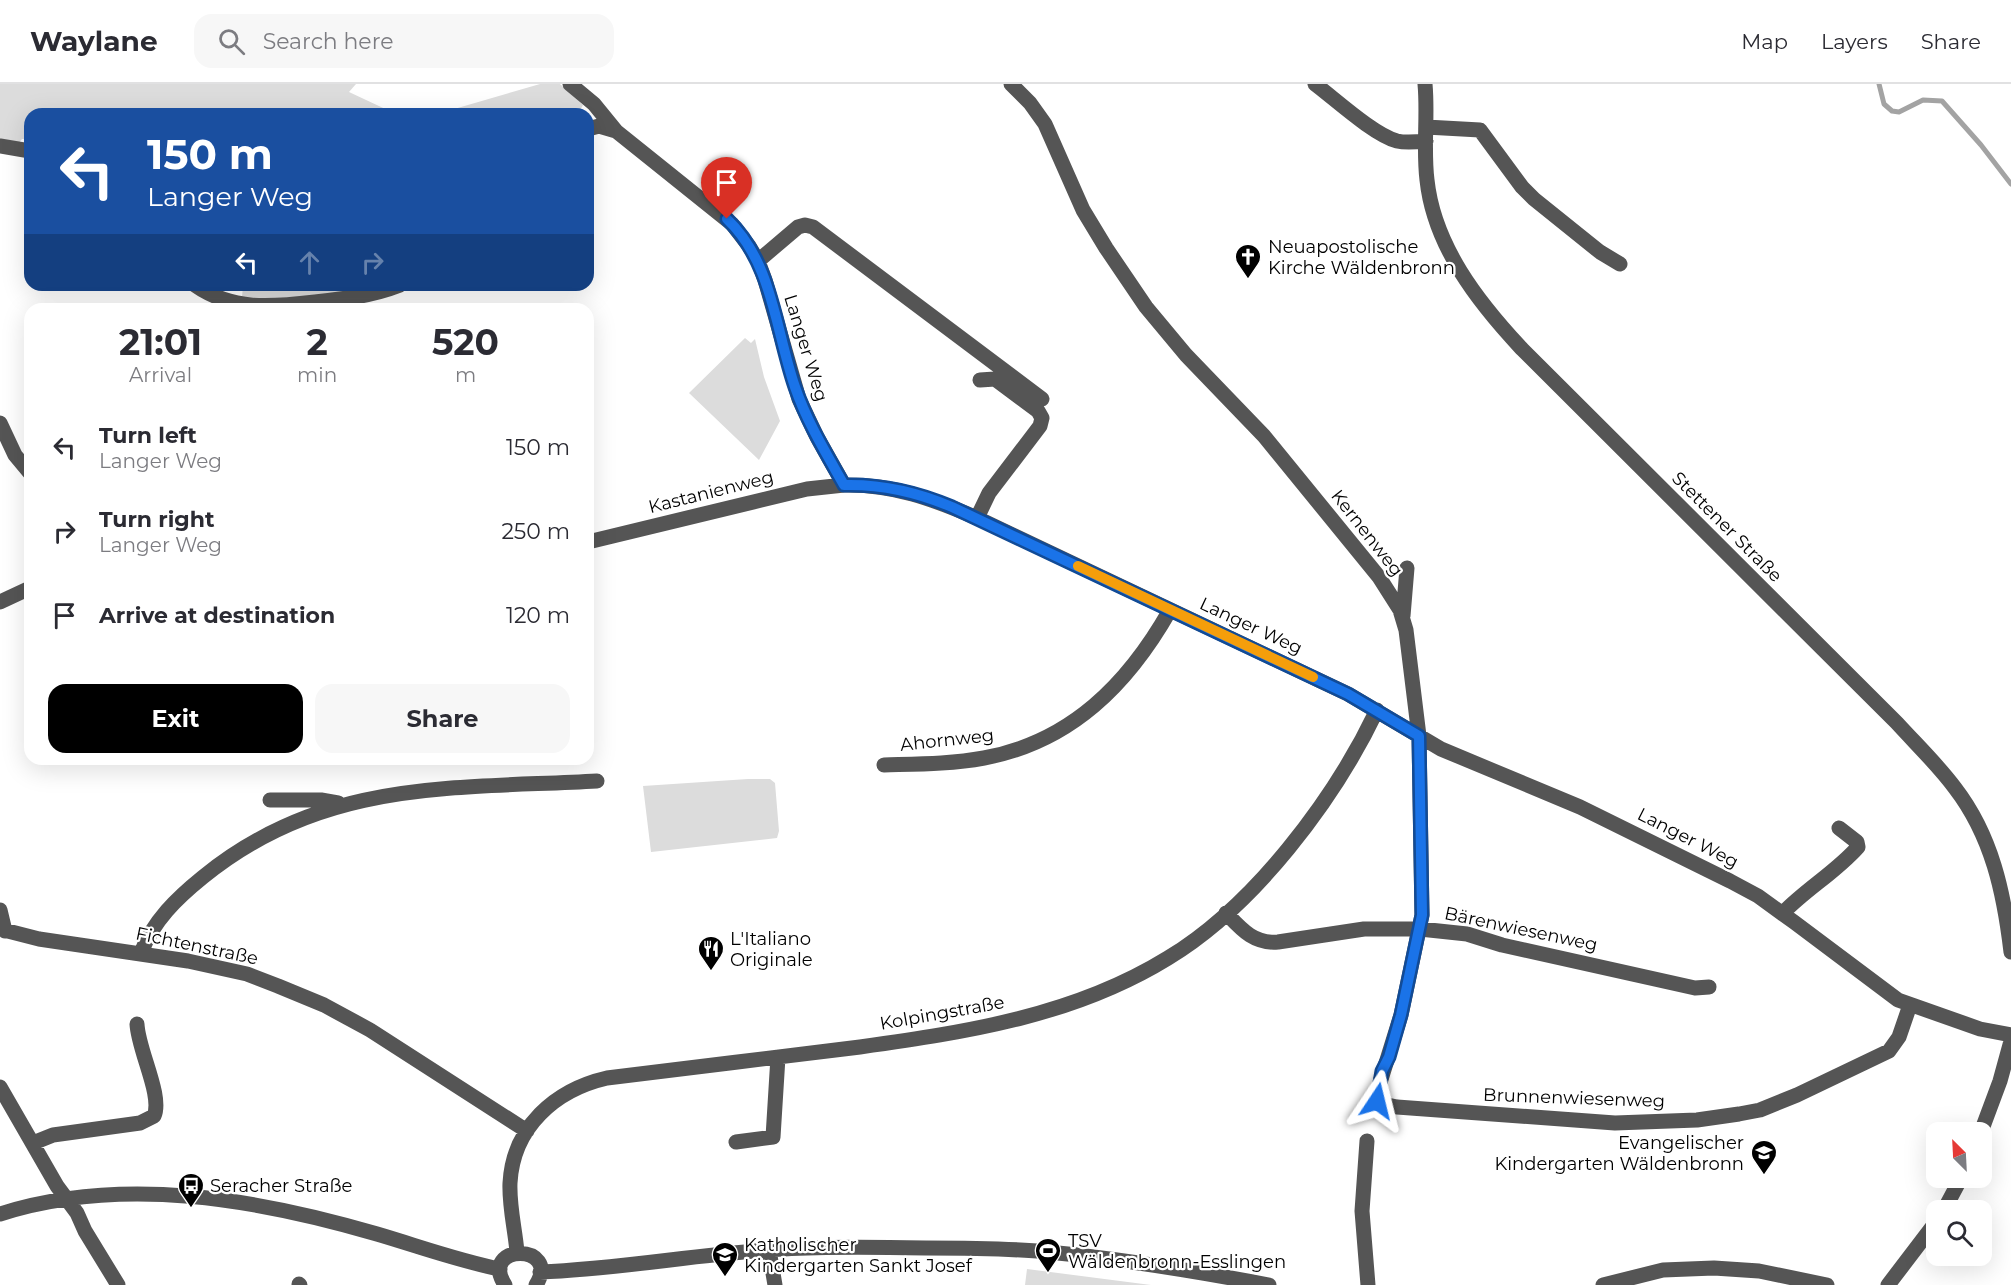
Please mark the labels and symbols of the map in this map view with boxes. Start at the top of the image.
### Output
pin [701,157,752,219]
place label: Neuapostolische Kirche Wäldenbronn [1268,236,1455,279]
church icon: Neuapostolische Kirche Wäldenbronn [1233,242,1263,280]
street label: Langer Weg [779,292,833,404]
street label: Kastanienweg [646,466,776,518]
street label: Stettener Straße [1667,467,1787,587]
street label: Kernenweg [1326,485,1408,581]
street label: Langer Weg [1196,593,1306,659]
street label: Ahornweg [899,724,995,756]
street label: Langer Weg [1634,803,1742,873]
street label: Bärenwiesenweg [1442,902,1600,956]
street label: Fichtenstraße [134,922,260,970]
place label: L'Italiano Originale [730,928,813,971]
restaurant icon: L'Italiano Originale [696,934,726,972]
street label: Kolpingstraße [878,991,1006,1035]
position arrow [1345,1069,1409,1133]
street label: Brunnenwiesenweg [1483,1084,1665,1112]
north arrow [1926,1122,1992,1188]
place label: Evangelischer Kindergarten Wäldenbronn [1494,1132,1744,1175]
school or university icon: Evangelischer Kindergarten Wäldenbronn [1749,1138,1779,1176]
bus stop icon: Seracher Straße [176,1171,206,1209]
place label: Seracher Straße [210,1175,353,1197]
place label: TSV Wäldenbronn-Esslingen [1068,1230,1286,1273]
place label: Katholischer Kindergarten Sankt Josef [744,1234,973,1277]
sports icon: TSV Wäldenbronn-Esslingen [1033,1236,1063,1274]
school or university icon: Katholischer Kindergarten Sankt Josef [710,1240,740,1278]

